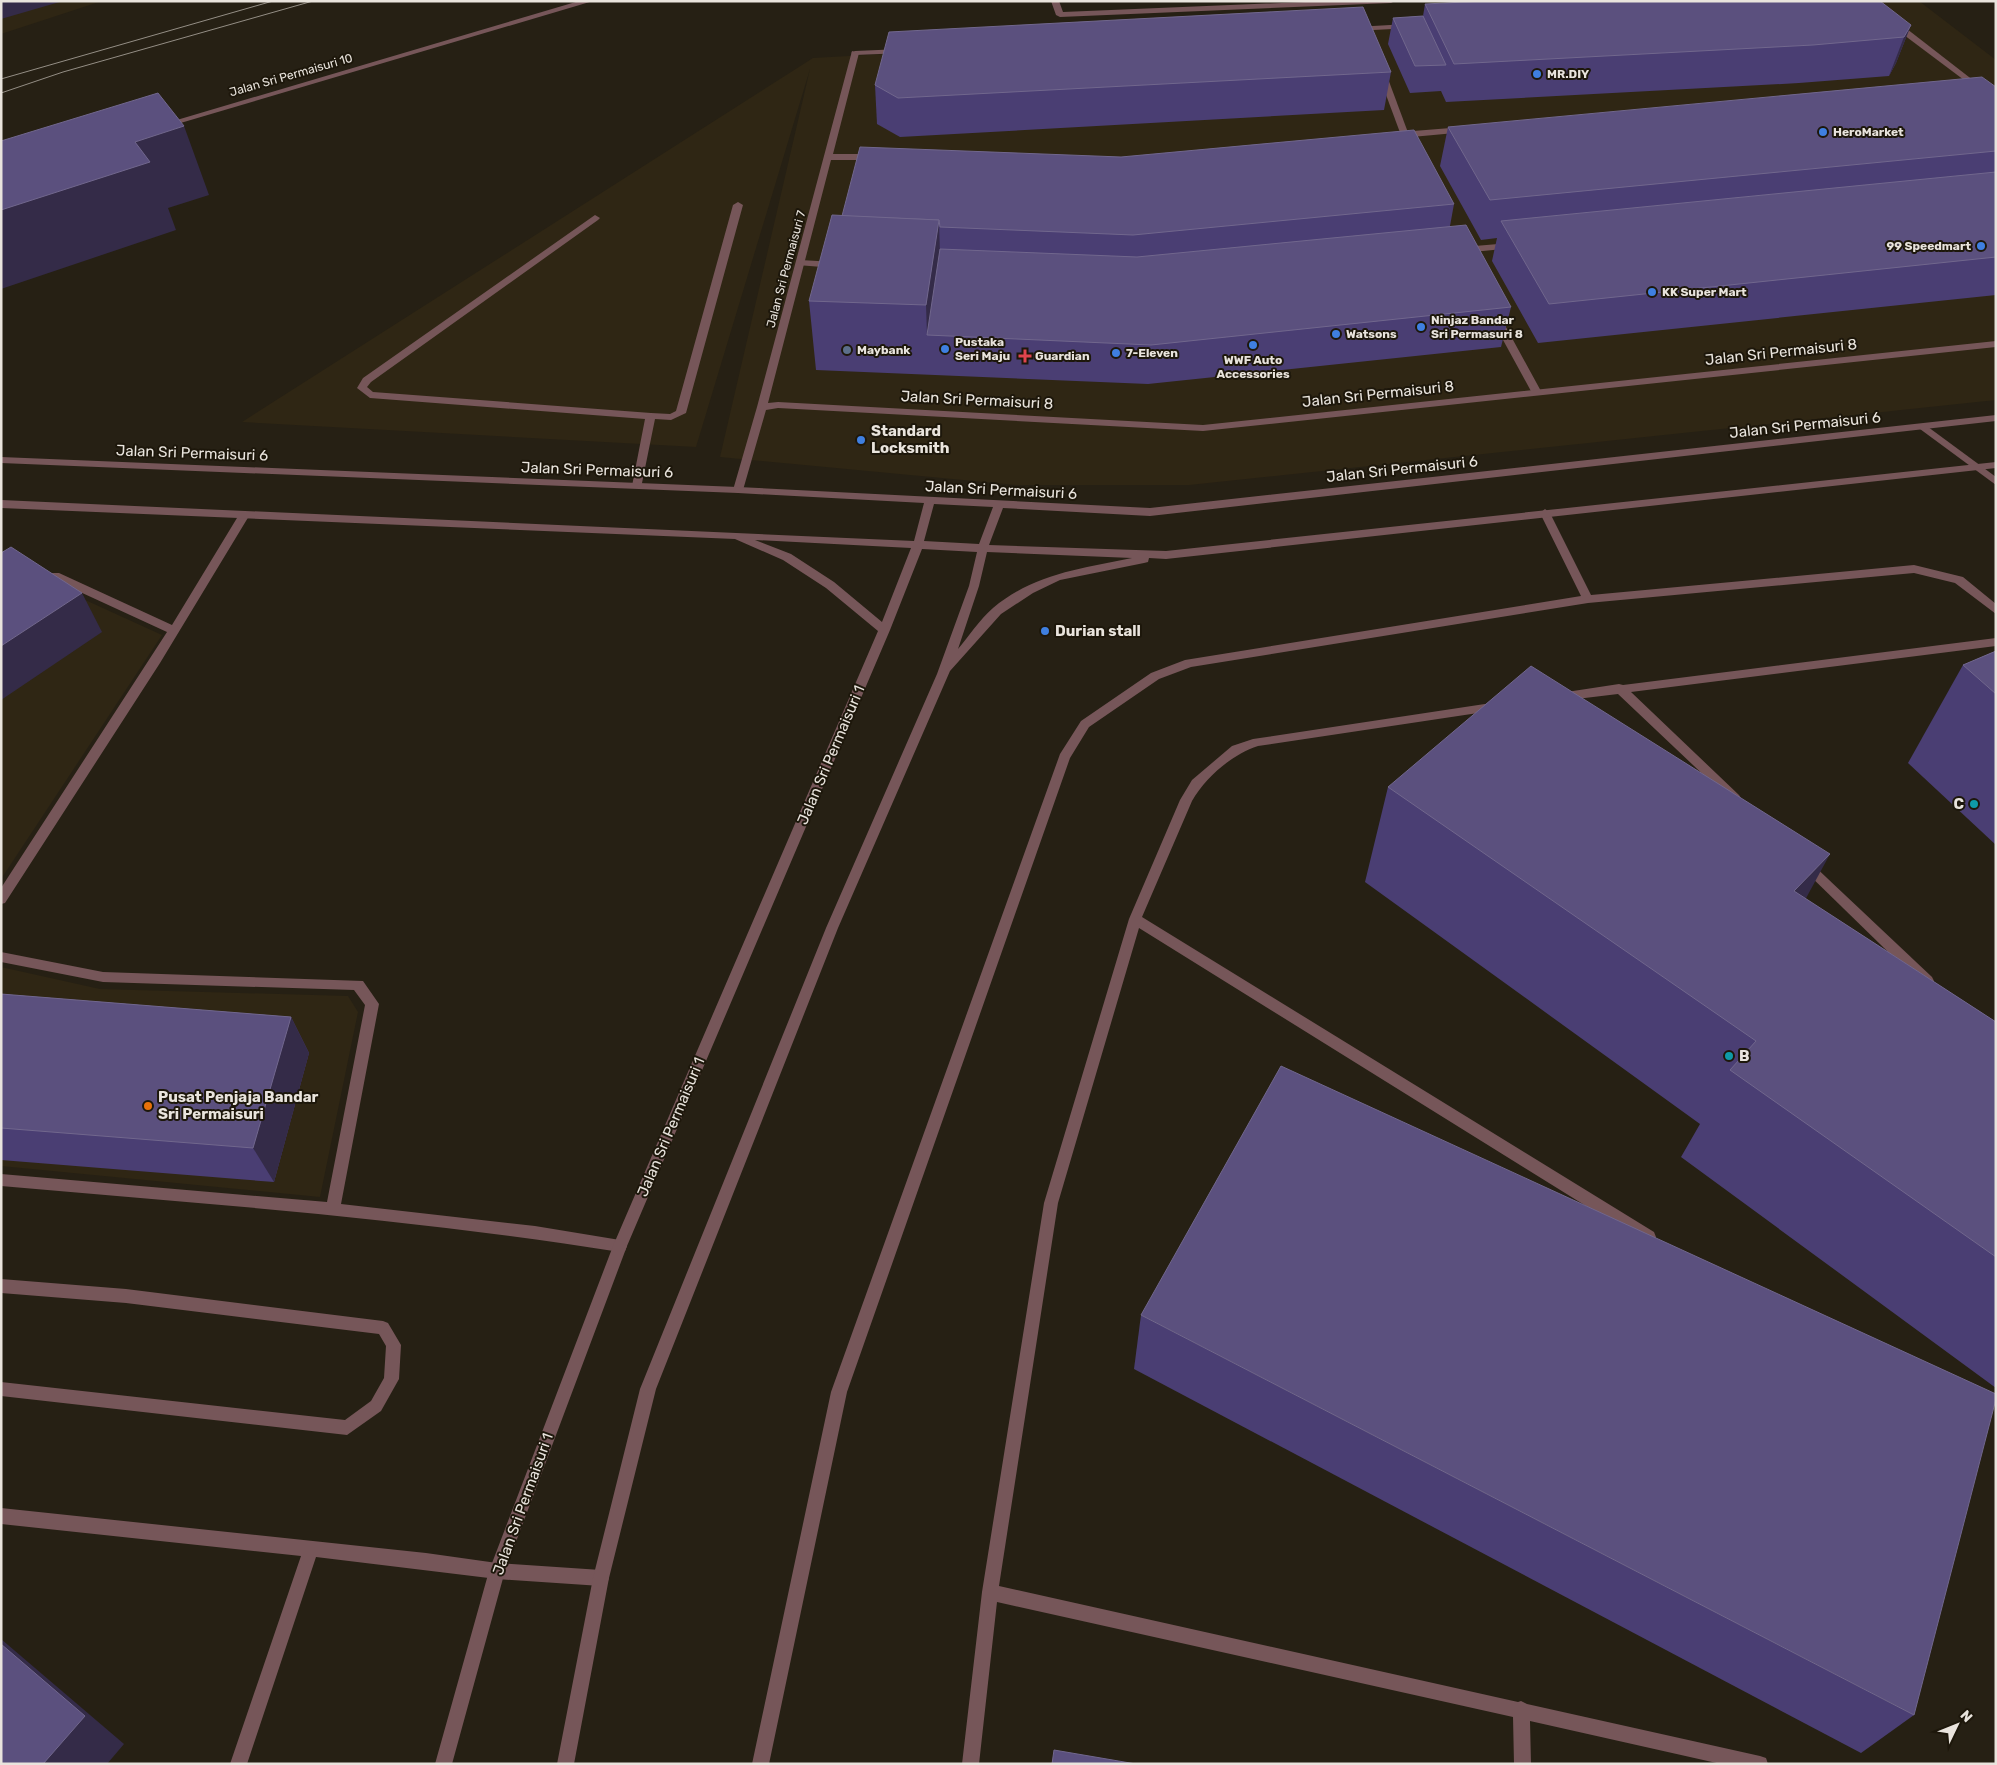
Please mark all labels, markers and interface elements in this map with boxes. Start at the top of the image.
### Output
street label: Jalan Sri Permaisuri 10 [228,51,354,99]
place label: MR.DIY [1547,67,1589,81]
marker: MR.DIY [1531,68,1543,80]
place label: HeroMarket [1833,125,1904,139]
marker: HeroMarket [1817,126,1829,138]
street label: Jalan Sri Permaisuri 7 [764,209,808,329]
place label: 99 Speedmart [1887,239,1971,253]
marker: 99 Speedmart [1975,240,1987,252]
place label: KK Super Mart [1662,285,1747,299]
marker: KK Super Mart [1646,286,1658,298]
place label: Ninjaz Bandar Sri Permasuri 8 [1431,313,1523,341]
marker: Ninjaz Bandar Sri Permasuri 8 [1415,321,1427,333]
place label: Watsons [1346,327,1397,341]
marker: Watsons [1330,328,1342,340]
place label: Pustaka Seri Maju [955,335,1010,363]
street label: Jalan Sri Permaisuri 8 [1704,335,1858,369]
marker: WWF Auto Accessories [1247,339,1259,351]
place label: Maybank [857,343,910,357]
marker: Pustaka Seri Maju [939,343,951,355]
marker: Maybank [841,344,853,356]
place label: 7-Eleven [1126,346,1178,360]
marker: 7-Eleven [1110,347,1122,359]
place label: Guardian [1035,349,1090,363]
marker: Guardian [1019,350,1031,362]
place label: WWF Auto Accessories [1216,353,1290,381]
street label: Jalan Sri Permaisuri 8 [1301,377,1455,411]
street label: Jalan Sri Permaisuri 8 [900,387,1054,413]
street label: Jalan Sri Permaisuri 6 [1728,408,1882,442]
place label: Standard Locksmith [871,422,950,457]
marker: Standard Locksmith [855,434,867,446]
street label: Jalan Sri Permaisuri 6 [116,441,268,465]
street label: Jalan Sri Permaisuri 6 [1325,452,1479,486]
street label: Jalan Sri Permaisuri 6 [521,458,673,482]
street label: Jalan Sri Permaisuri 6 [924,477,1078,503]
place label: Durian stall [1055,622,1141,640]
marker: Durian stall [1039,625,1051,637]
street label: Jalan Sri Permaisuri 1 [793,683,869,827]
place label: C [1953,795,1964,813]
marker: C [1968,798,1980,810]
place label: B [1739,1047,1750,1065]
marker: B [1723,1050,1735,1062]
street label: Jalan Sri Permaisuri 1 [633,1055,709,1199]
place label: Pusat Penjaja Bandar Sri Permaisuri [158,1088,318,1123]
marker: Pusat Penjaja Bandar Sri Permaisuri [142,1100,154,1112]
street label: Jalan Sri Permaisuri 1 [489,1431,557,1577]
north arrow [1932,1700,1982,1750]
text: N [1956,1707,1976,1726]

